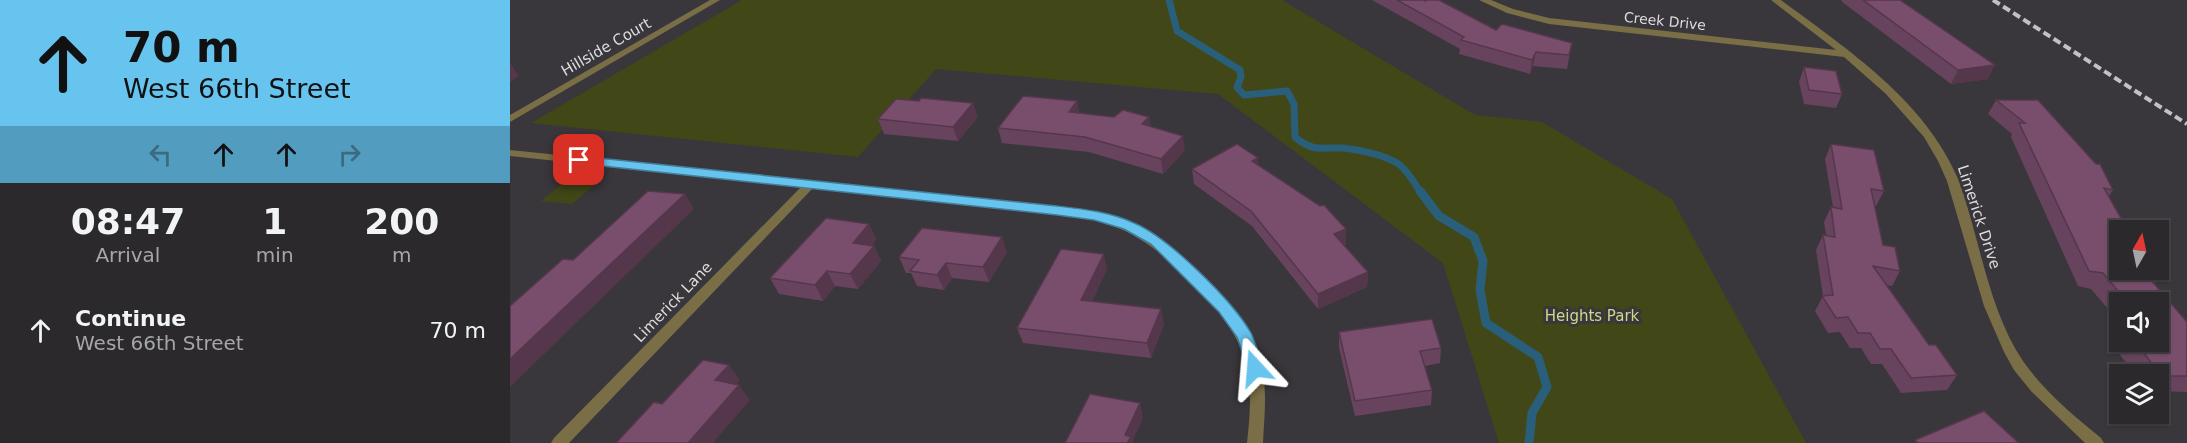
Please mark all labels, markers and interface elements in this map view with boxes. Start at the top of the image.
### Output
street label: Creek Drive [1623,9,1707,33]
street label: Hillside Court [558,14,654,80]
text: 70 m [123,23,240,72]
icon: ahead [24,24,102,102]
text: West 66th Street [123,73,351,104]
pin [553,134,604,185]
icon: left [144,138,177,171]
icon: ahead [207,138,240,171]
icon: ahead [270,138,303,171]
icon: right [333,138,366,171]
icon: arrive [562,143,595,176]
street label: Limerick Drive [1954,163,2004,271]
text: 08:47 [71,201,185,242]
text: 1 [262,201,287,242]
text: 200 [364,201,439,242]
north arrow [2109,220,2169,280]
map controls [2109,220,2169,424]
text: Arrival [95,243,160,267]
text: min [256,243,294,267]
text: m [392,243,412,267]
street label: Limerick Lane [630,258,716,346]
button: sound [2109,292,2169,352]
text: Continue [75,306,186,331]
park label: Heights Park [1545,307,1640,325]
icon: ahead [24,314,57,347]
text: 70 m [430,318,486,343]
text: West 66th Street [75,331,244,355]
position arrow [1223,336,1287,400]
button: layers [2109,364,2169,424]

